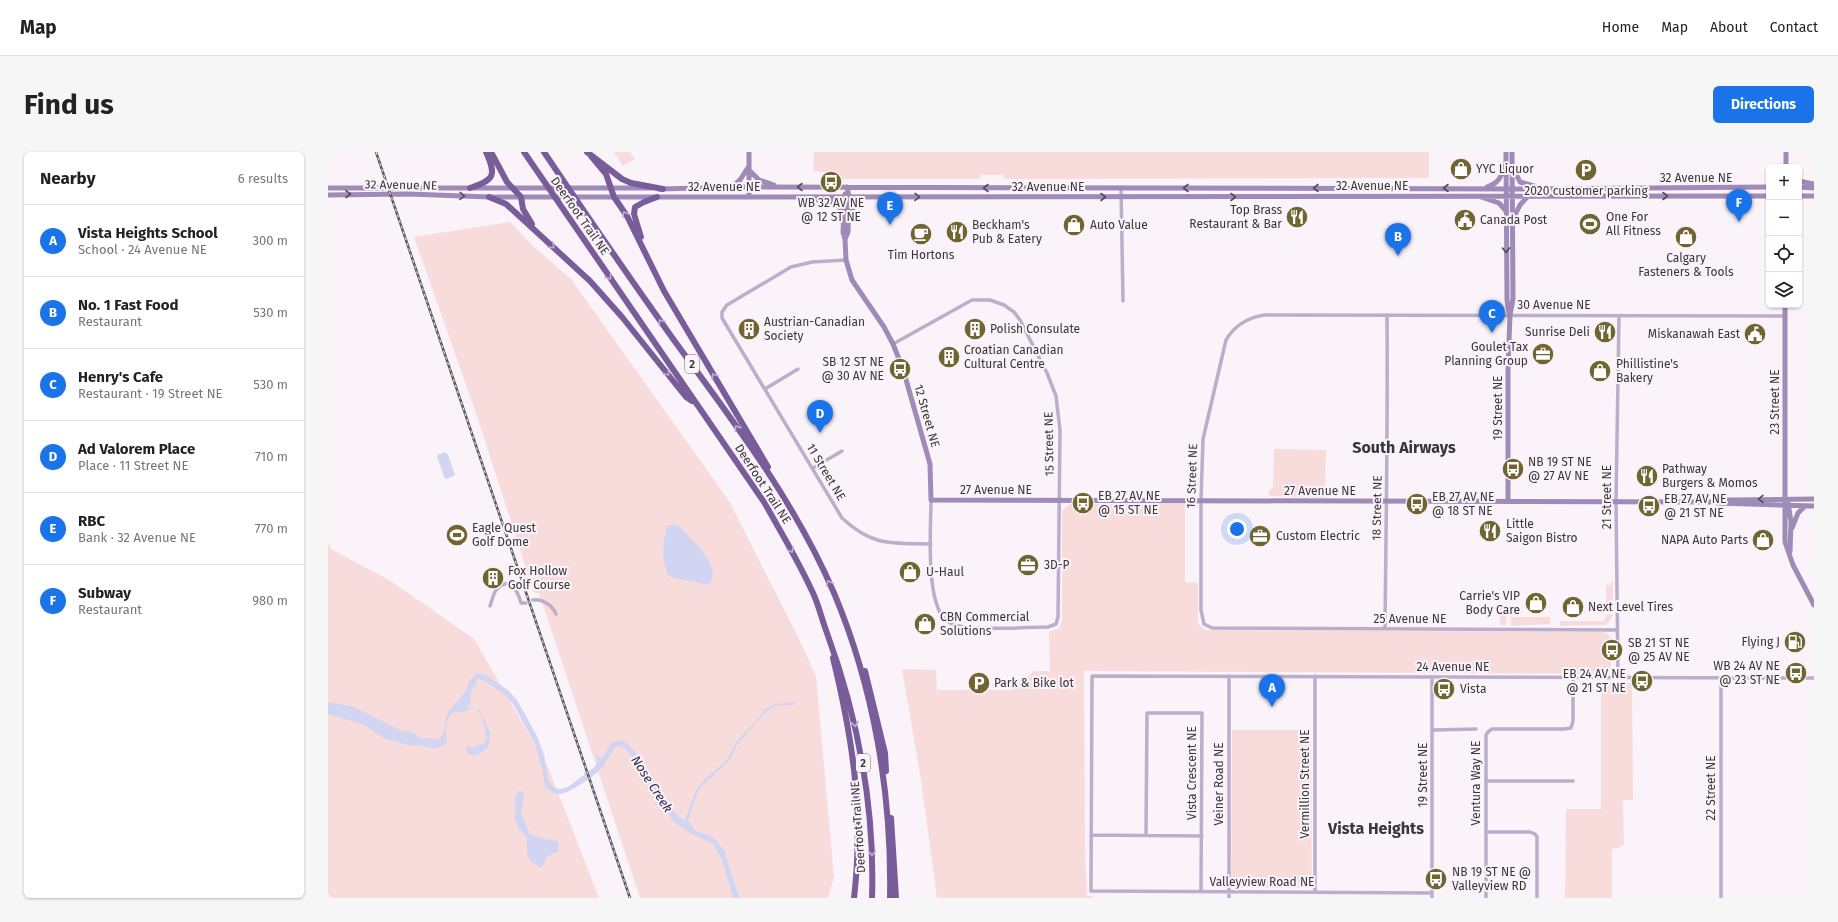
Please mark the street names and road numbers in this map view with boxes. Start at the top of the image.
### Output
street label: 32 Avenue NE [1660,171,1732,185]
street label: Deerfoot Trail NE [548,174,612,258]
street label: 32 Avenue NE [365,177,437,193]
street label: 32 Avenue NE [1336,179,1408,193]
street label: 32 Avenue NE [688,180,760,194]
street label: 32 Avenue NE [1012,180,1084,194]
street label: 30 Avenue NE [1517,298,1591,312]
road number: 2 [685,355,699,373]
street label: 23 Street NE [1768,369,1782,435]
street label: 19 Street NE [1491,375,1505,441]
street label: 12 Street NE [911,383,943,449]
street label: 15 Street NE [1041,412,1057,476]
street label: 11 Street NE [804,441,848,503]
street label: Deerfoot Trail NE [732,442,794,526]
street label: 16 Street NE [1184,443,1200,509]
street label: 21 Street NE [1600,465,1614,529]
street label: 18 Street NE [1369,475,1385,541]
street label: 27 Avenue NE [960,483,1032,497]
street label: 27 Avenue NE [1284,484,1356,498]
street label: 25 Avenue NE [1374,612,1446,626]
street label: 24 Avenue NE [1417,660,1489,674]
street label: Vista Crescent NE [1185,726,1199,820]
street label: Vermillion Street NE [1298,729,1312,839]
street label: Ventura Way NE [1469,741,1483,825]
street label: Veiner Road NE [1212,742,1226,826]
street label: 19 Street NE [1416,742,1430,808]
road number: 2 [856,754,870,772]
street label: 22 Street NE [1704,755,1718,821]
street label: Deerfoot Trail NE [848,781,868,873]
street label: Valleyview Road NE [1209,875,1315,889]

